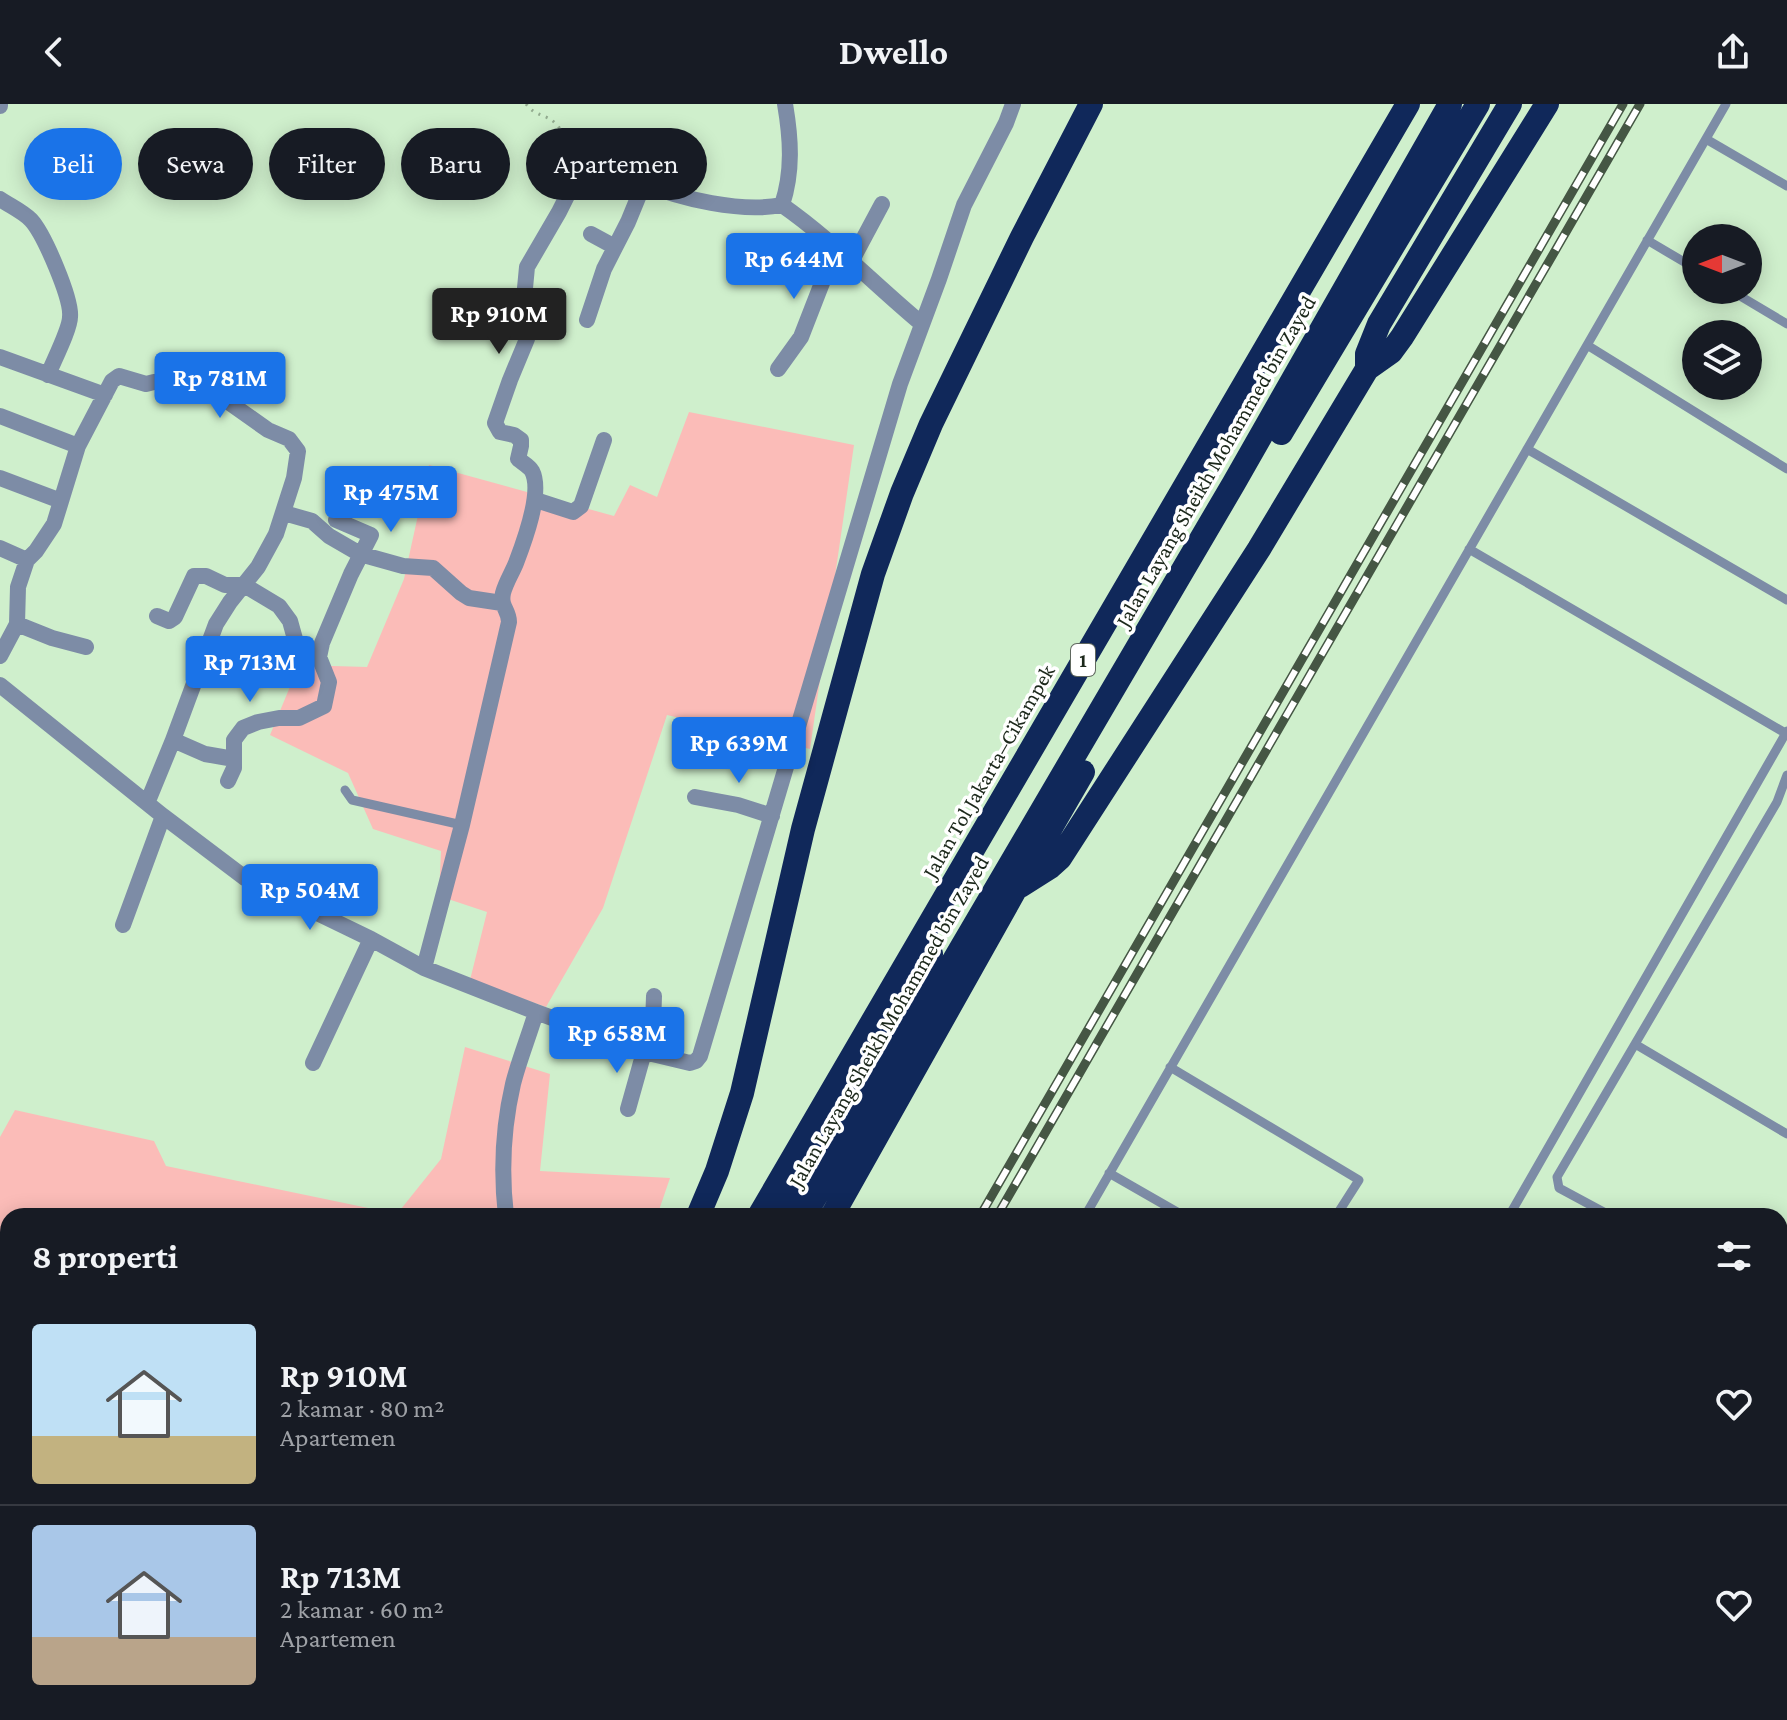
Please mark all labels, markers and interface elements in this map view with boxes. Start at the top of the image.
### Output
icon: back [32,30,76,74]
icon: share [1711,30,1755,74]
text: Dwello [839,32,948,72]
chip: Beli [24,128,122,200]
chip: Sewa [138,128,253,200]
chip: Filter [269,128,385,200]
chip: Baru [401,128,510,200]
chip: Apartemen [526,128,707,200]
north arrow [1682,224,1762,304]
map controls [1682,224,1762,400]
pin: Rp 644M [720,233,868,301]
text: Rp 644M [744,244,844,273]
pin: Rp 910M [425,288,573,356]
street label: Jalan Layang Sheikh Mohammed bin Zayed [1109,291,1321,633]
text: Rp 910M [450,299,548,328]
button: layers [1682,320,1762,400]
pin: Rp 781M [146,352,294,420]
text: Rp 781M [173,363,268,392]
pin: Rp 475M [317,466,465,534]
text: Rp 475M [343,477,439,506]
pin: Rp 713M [176,636,324,704]
road number: 1 [1071,644,1095,676]
text: Rp 713M [204,647,296,676]
street label: Jalan Tol Jakarta–Cikampek [916,660,1060,884]
pin: Rp 639M [665,717,813,785]
text: Rp 639M [690,728,788,757]
street label: Jalan Layang Sheikh Mohammed bin Zayed [782,851,994,1193]
pin: Rp 504M [236,864,384,932]
text: Rp 504M [260,875,360,904]
pin: Rp 658M [543,1007,691,1075]
text: Rp 658M [567,1018,667,1047]
icon: filters [1712,1234,1756,1278]
text: 8 properti [32,1238,178,1275]
icon: home [96,1356,192,1452]
text: Rp 910M [280,1357,408,1394]
icon: heart [1712,1382,1756,1426]
text: 2 kamar · 80 m² [280,1394,444,1423]
text: Apartemen [280,1423,396,1452]
icon: home [96,1557,192,1653]
text: Rp 713M [280,1558,401,1595]
icon: heart [1712,1583,1756,1627]
text: 2 kamar · 60 m² [280,1595,444,1624]
text: Apartemen [280,1624,396,1653]

